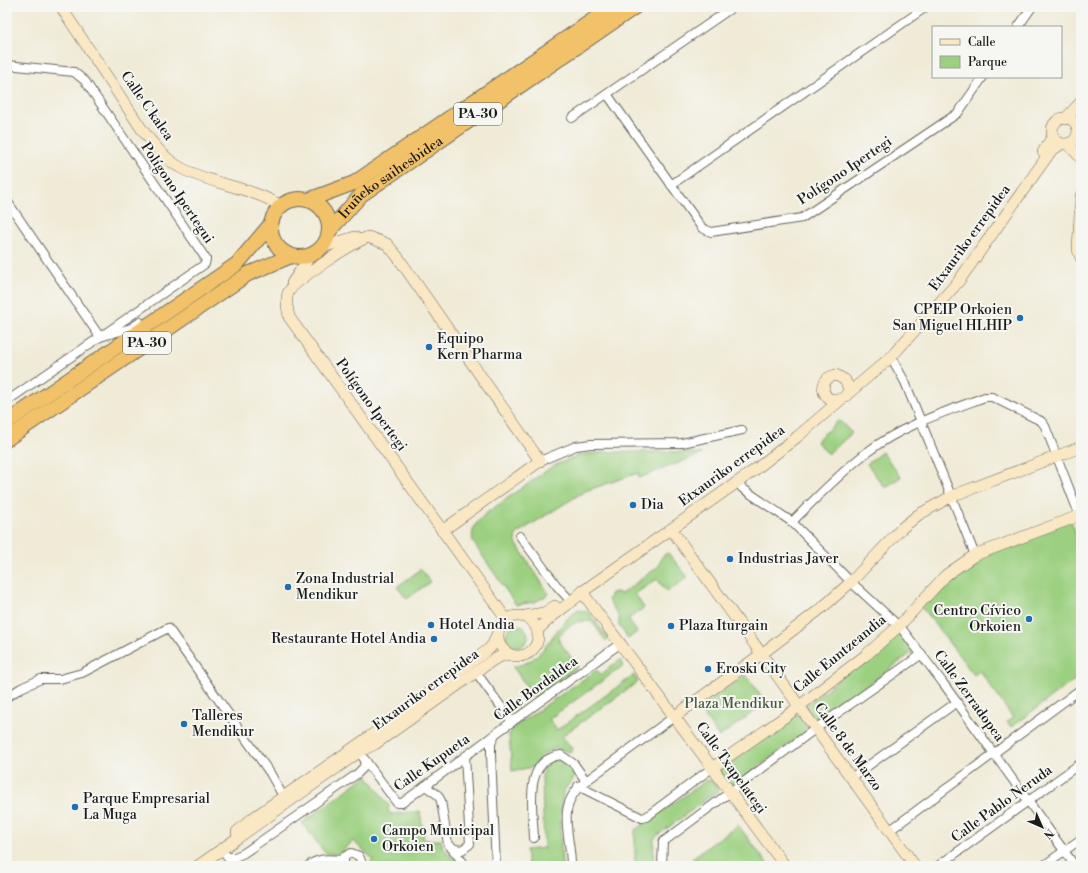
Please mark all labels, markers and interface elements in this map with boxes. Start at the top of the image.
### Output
legend [932,26,1062,78]
text: Calle [968,35,995,50]
text: Parque [968,55,1007,70]
street label: Calle C kalea [117,68,178,145]
road number: PA-30 [454,103,502,125]
street label: Iruñeko saihesbidea [335,132,448,223]
street label: Polígono Ipertegi [794,133,896,209]
street label: Polígono Ipertegui [137,139,218,247]
street label: Etxauriko errepidea [925,181,1015,295]
place label: CPEIP Orkoien San Miguel HLHIP [893,301,1013,335]
marker: CPEIP Orkoien San Miguel HLHIP [1015,313,1025,323]
place label: Equipo Kern Pharma [437,330,523,364]
road number: PA-30 [123,332,171,354]
marker: Equipo Kern Pharma [424,342,434,352]
street label: Polígono Ipertegi [331,355,411,455]
street label: Etxauriko errepidea [675,421,789,511]
place label: Dia [641,496,664,514]
marker: Dia [628,500,638,510]
place label: Industrias Javer [738,550,839,568]
marker: Industrias Javer [725,554,735,564]
place label: Zona Industrial Mendikur [296,570,394,604]
marker: Zona Industrial Mendikur [283,582,293,592]
place label: Centro Cívico Orkoien [934,602,1022,636]
street label: Calle Euntzeandia [790,610,891,697]
marker: Centro Cívico Orkoien [1024,614,1034,624]
place label: Hotel Andia [439,616,515,634]
place label: Plaza Iturgain [679,617,769,635]
marker: Hotel Andia [426,620,436,630]
marker: Plaza Iturgain [666,621,676,631]
place label: Restaurante Hotel Andia [271,630,427,648]
marker: Restaurante Hotel Andia [429,634,439,644]
street label: Etxauriko errepidea [369,645,483,735]
street label: Calle Zerradopea [930,647,1009,746]
street label: Calle Bordaldea [490,652,582,726]
place label: Eroski City [716,660,786,678]
marker: Eroski City [703,664,713,674]
park label: Plaza Mendikur [684,695,784,713]
street label: Calle 8 de Marzo [810,699,886,795]
place label: Talleres Mendikur [192,707,254,741]
marker: Talleres Mendikur [179,719,189,729]
street label: Calle Txapelategi [692,719,771,818]
street label: Calle Kupueta [390,730,474,796]
street label: Calle Pablo Neruda [948,762,1056,846]
place label: Parque Empresarial La Muga [83,790,210,824]
marker: Parque Empresarial La Muga [70,802,80,812]
north arrow [1022,807,1062,847]
place label: Campo Municipal Orkoien [382,822,494,856]
marker: Campo Municipal Orkoien [369,834,379,844]

